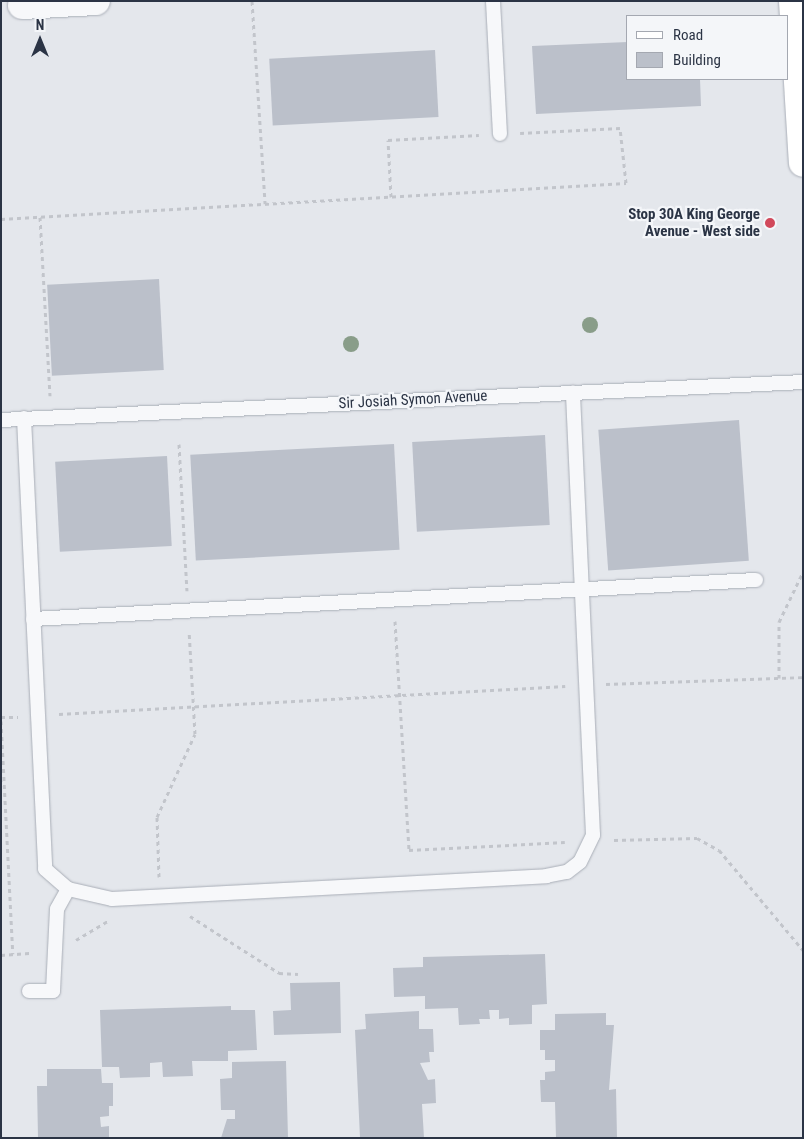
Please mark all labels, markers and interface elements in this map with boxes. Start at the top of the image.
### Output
north arrow [15,15,65,65]
legend [626,15,789,80]
text: N [36,17,44,33]
text: Road [673,26,703,44]
text: Building [673,51,721,69]
place label: Stop 30A King George Avenue - West side [628,205,760,240]
marker: Stop 30A King George Avenue - West side [764,217,776,229]
street label: Sir Josiah Symon Avenue [338,387,488,413]

